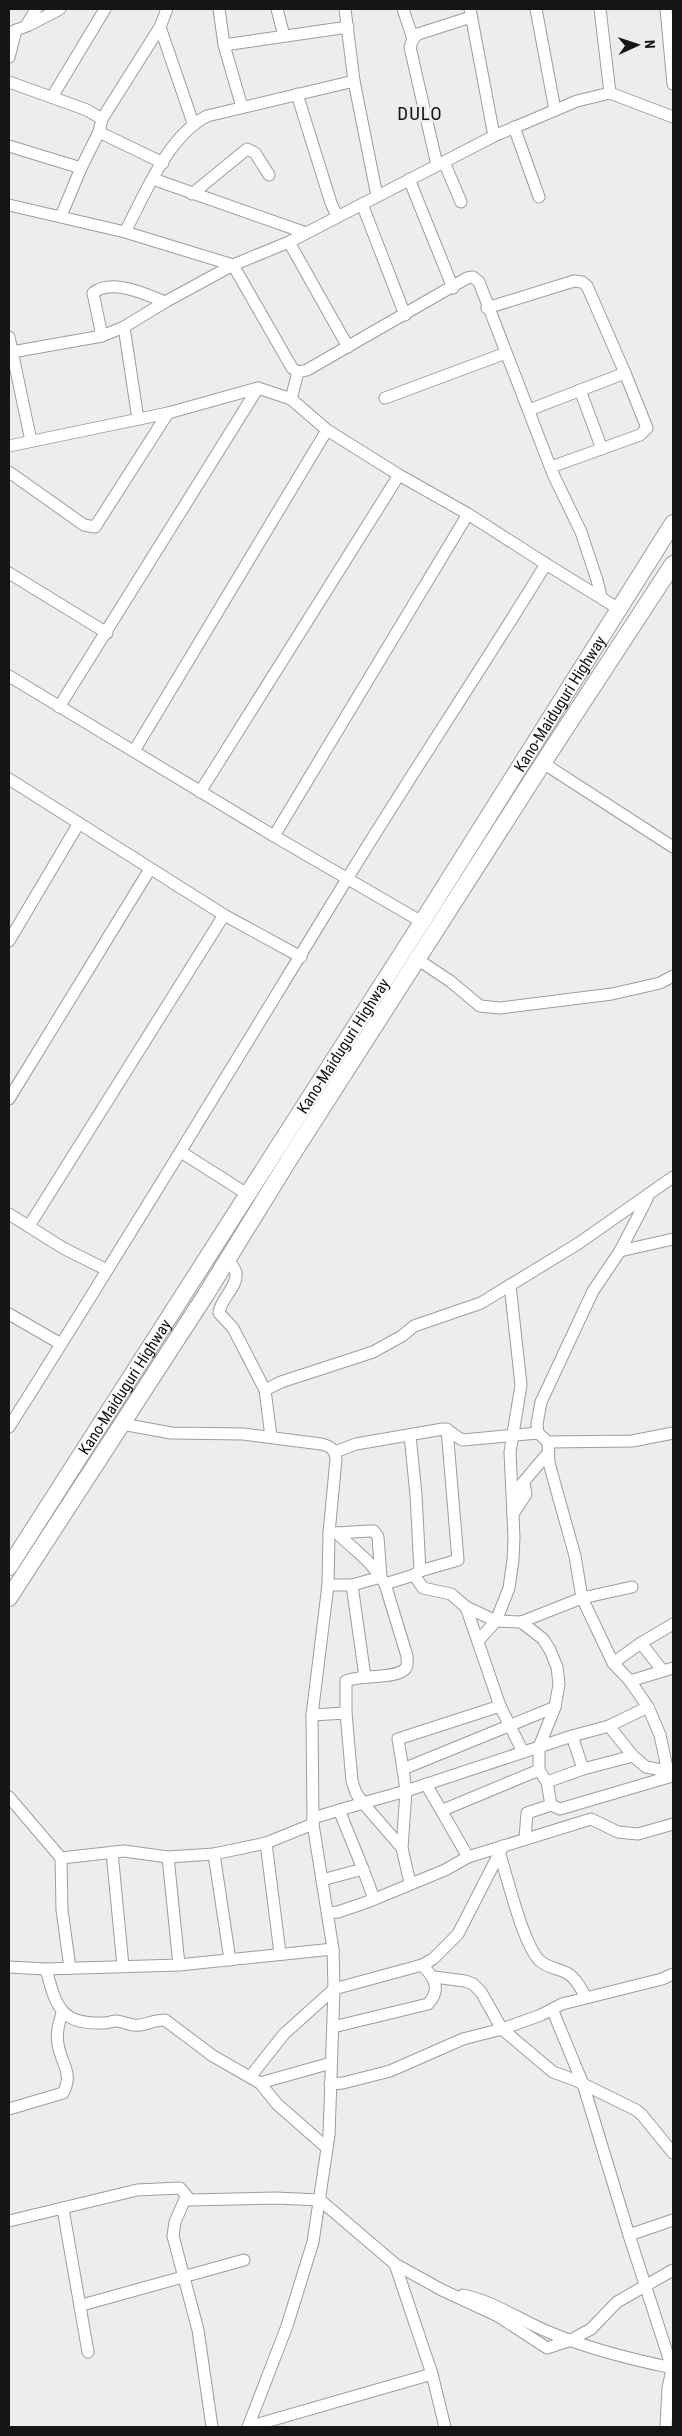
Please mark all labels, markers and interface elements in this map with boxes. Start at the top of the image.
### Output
north arrow [612,20,662,70]
text: N [642,40,658,49]
district label: DULO [397,102,443,125]
street label: Kano-Maiduguri Highway [510,632,610,775]
street label: Kano-Maiduguri Highway [293,974,394,1117]
street label: Kano-Maiduguri Highway [75,1316,175,1458]

